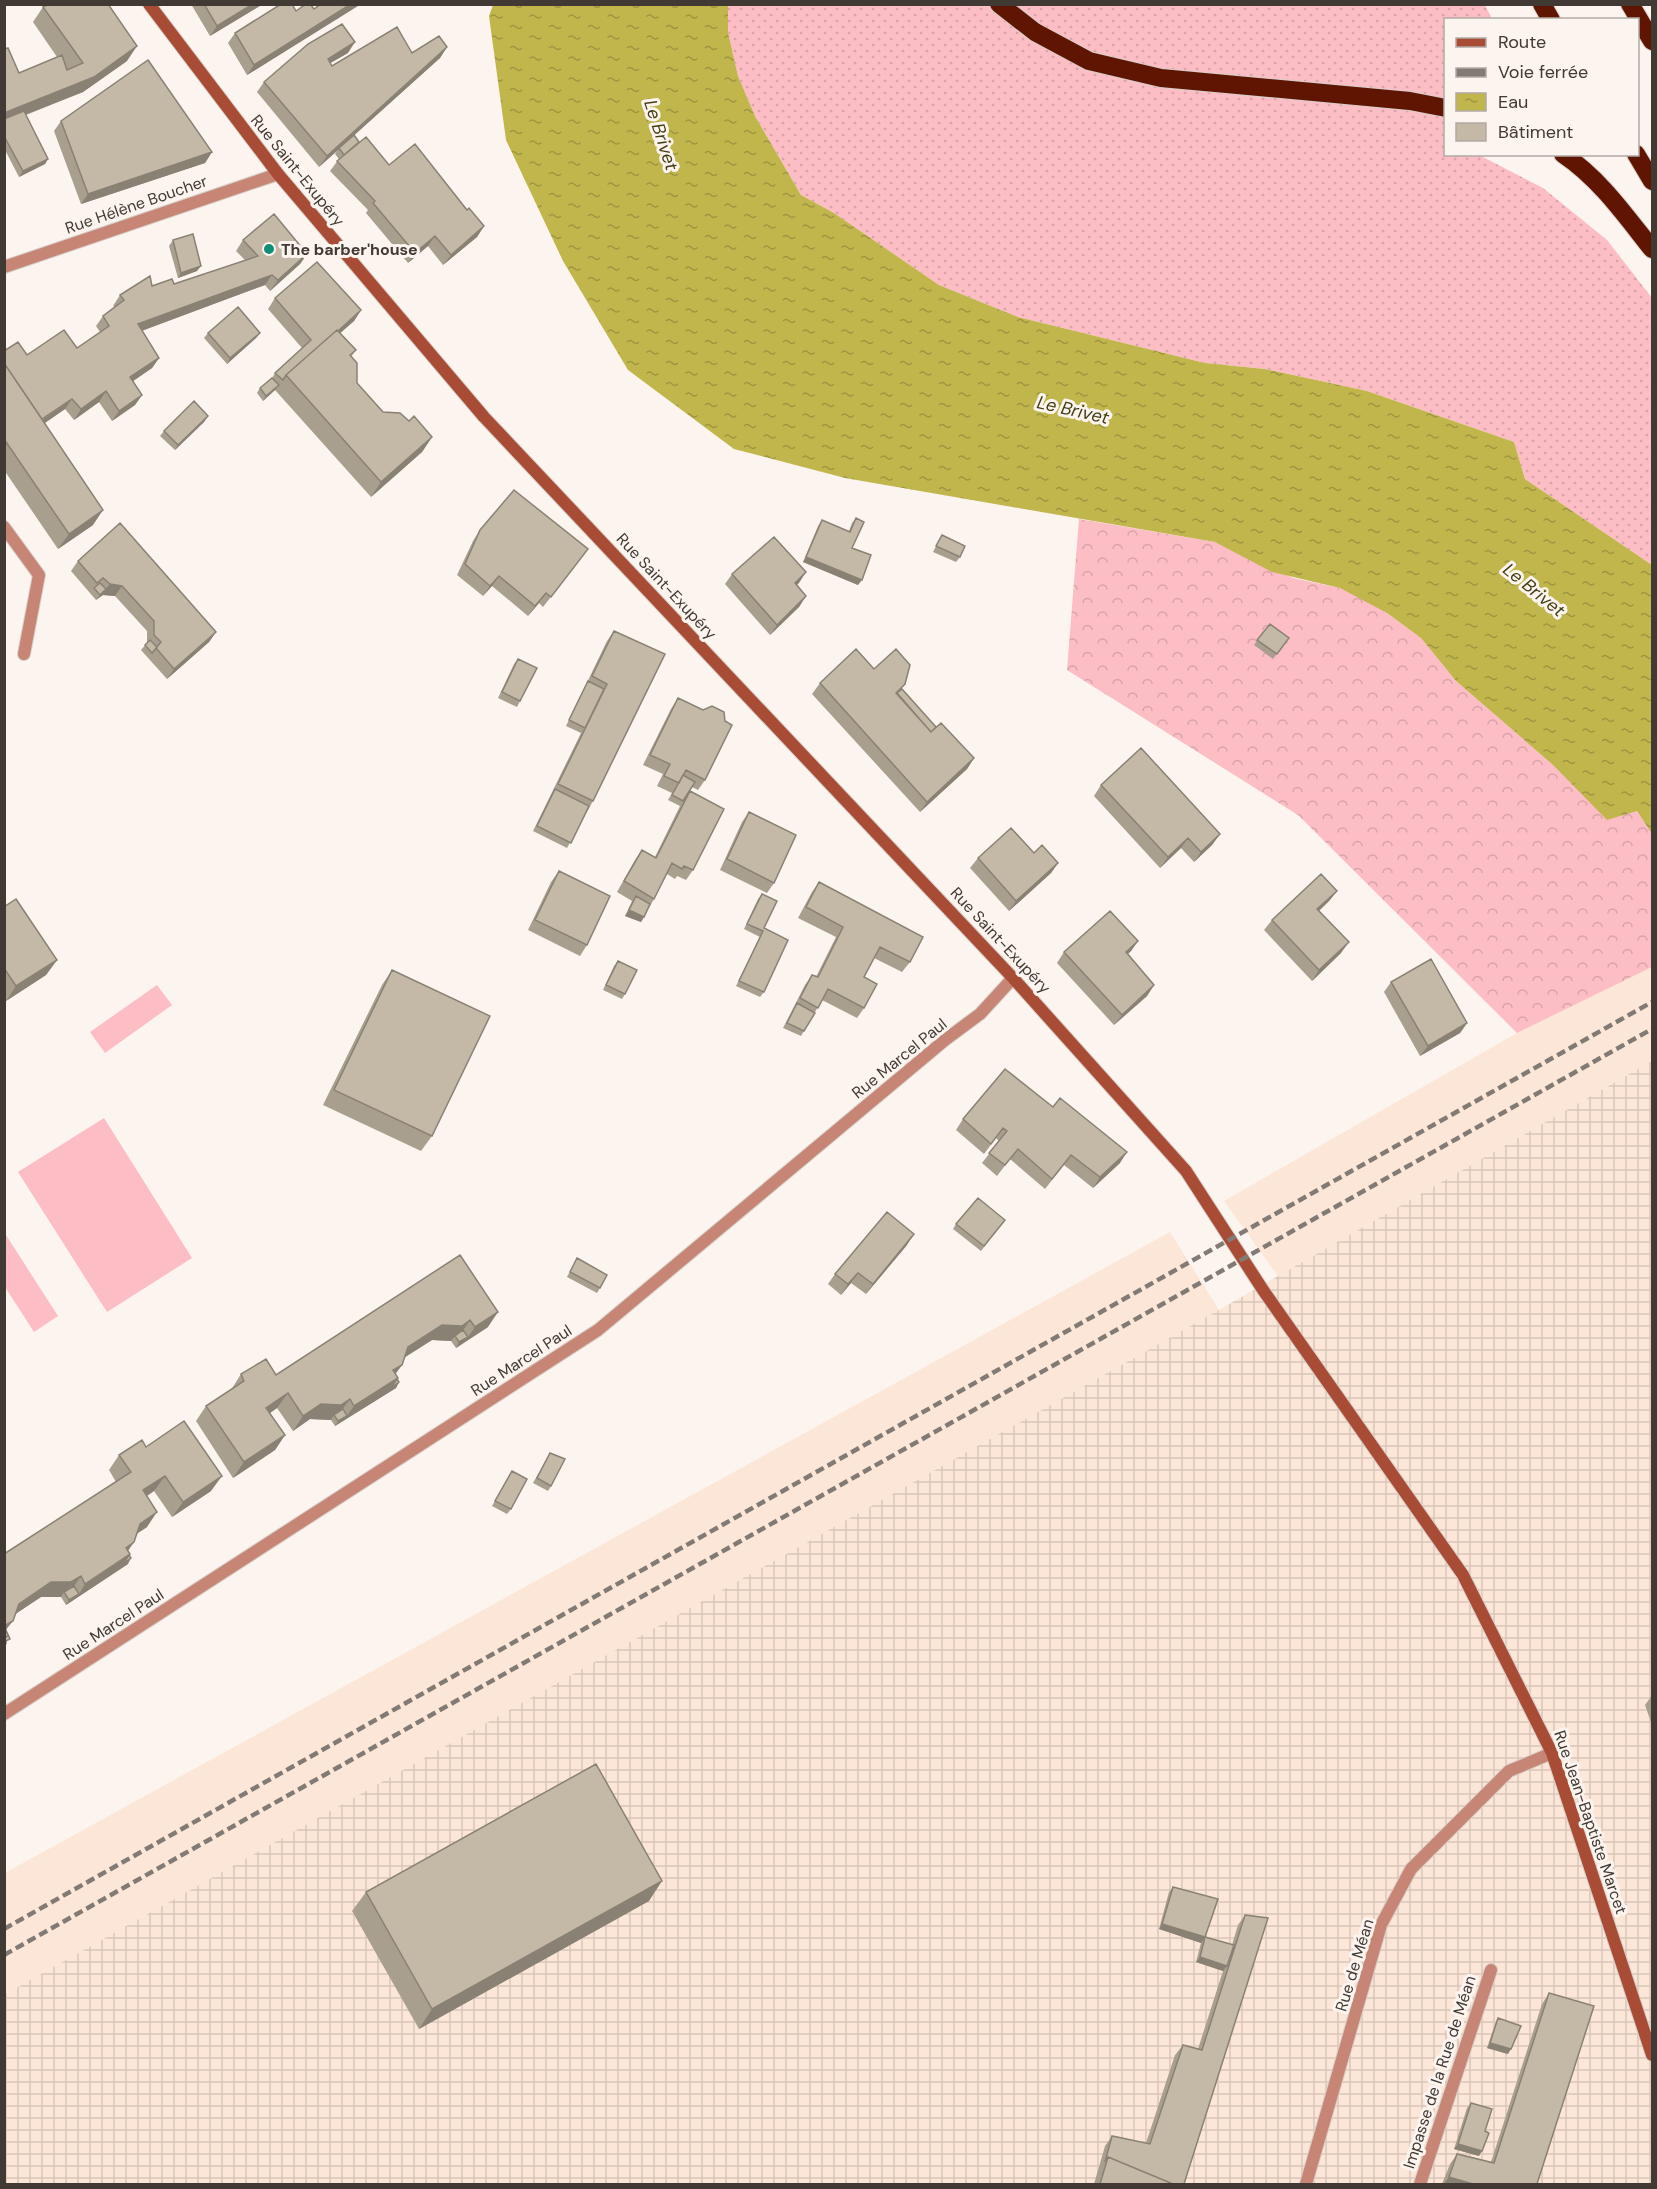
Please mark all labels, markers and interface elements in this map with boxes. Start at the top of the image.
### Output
legend [1444,18,1639,156]
text: Route [1498,30,1546,54]
text: Voie ferrée [1498,60,1588,84]
text: Eau [1498,90,1528,114]
water label: Le Brivet [638,97,684,174]
street label: Rue Saint-Exupéry [246,110,349,231]
text: Bâtiment [1498,120,1573,144]
street label: Rue Hélène Boucher [62,170,210,239]
place label: The barber'house [281,239,418,260]
marker: The barber'house [262,242,276,256]
water label: Le Brivet [1035,390,1112,430]
street label: Rue Saint-Exupéry [612,529,721,644]
water label: Le Brivet [1498,558,1571,623]
street label: Rue Saint-Exupéry [946,883,1055,998]
street label: Rue Marcel Paul [848,1014,951,1103]
street label: Rue Marcel Paul [467,1320,576,1401]
street label: Rue Marcel Paul [59,1584,168,1665]
street label: Rue Jean-Baptiste Marcet [1549,1728,1632,1917]
street label: Rue de Méan [1330,1916,1379,2014]
street label: Impasse de la Rue de Méan [1398,1973,1481,2171]

